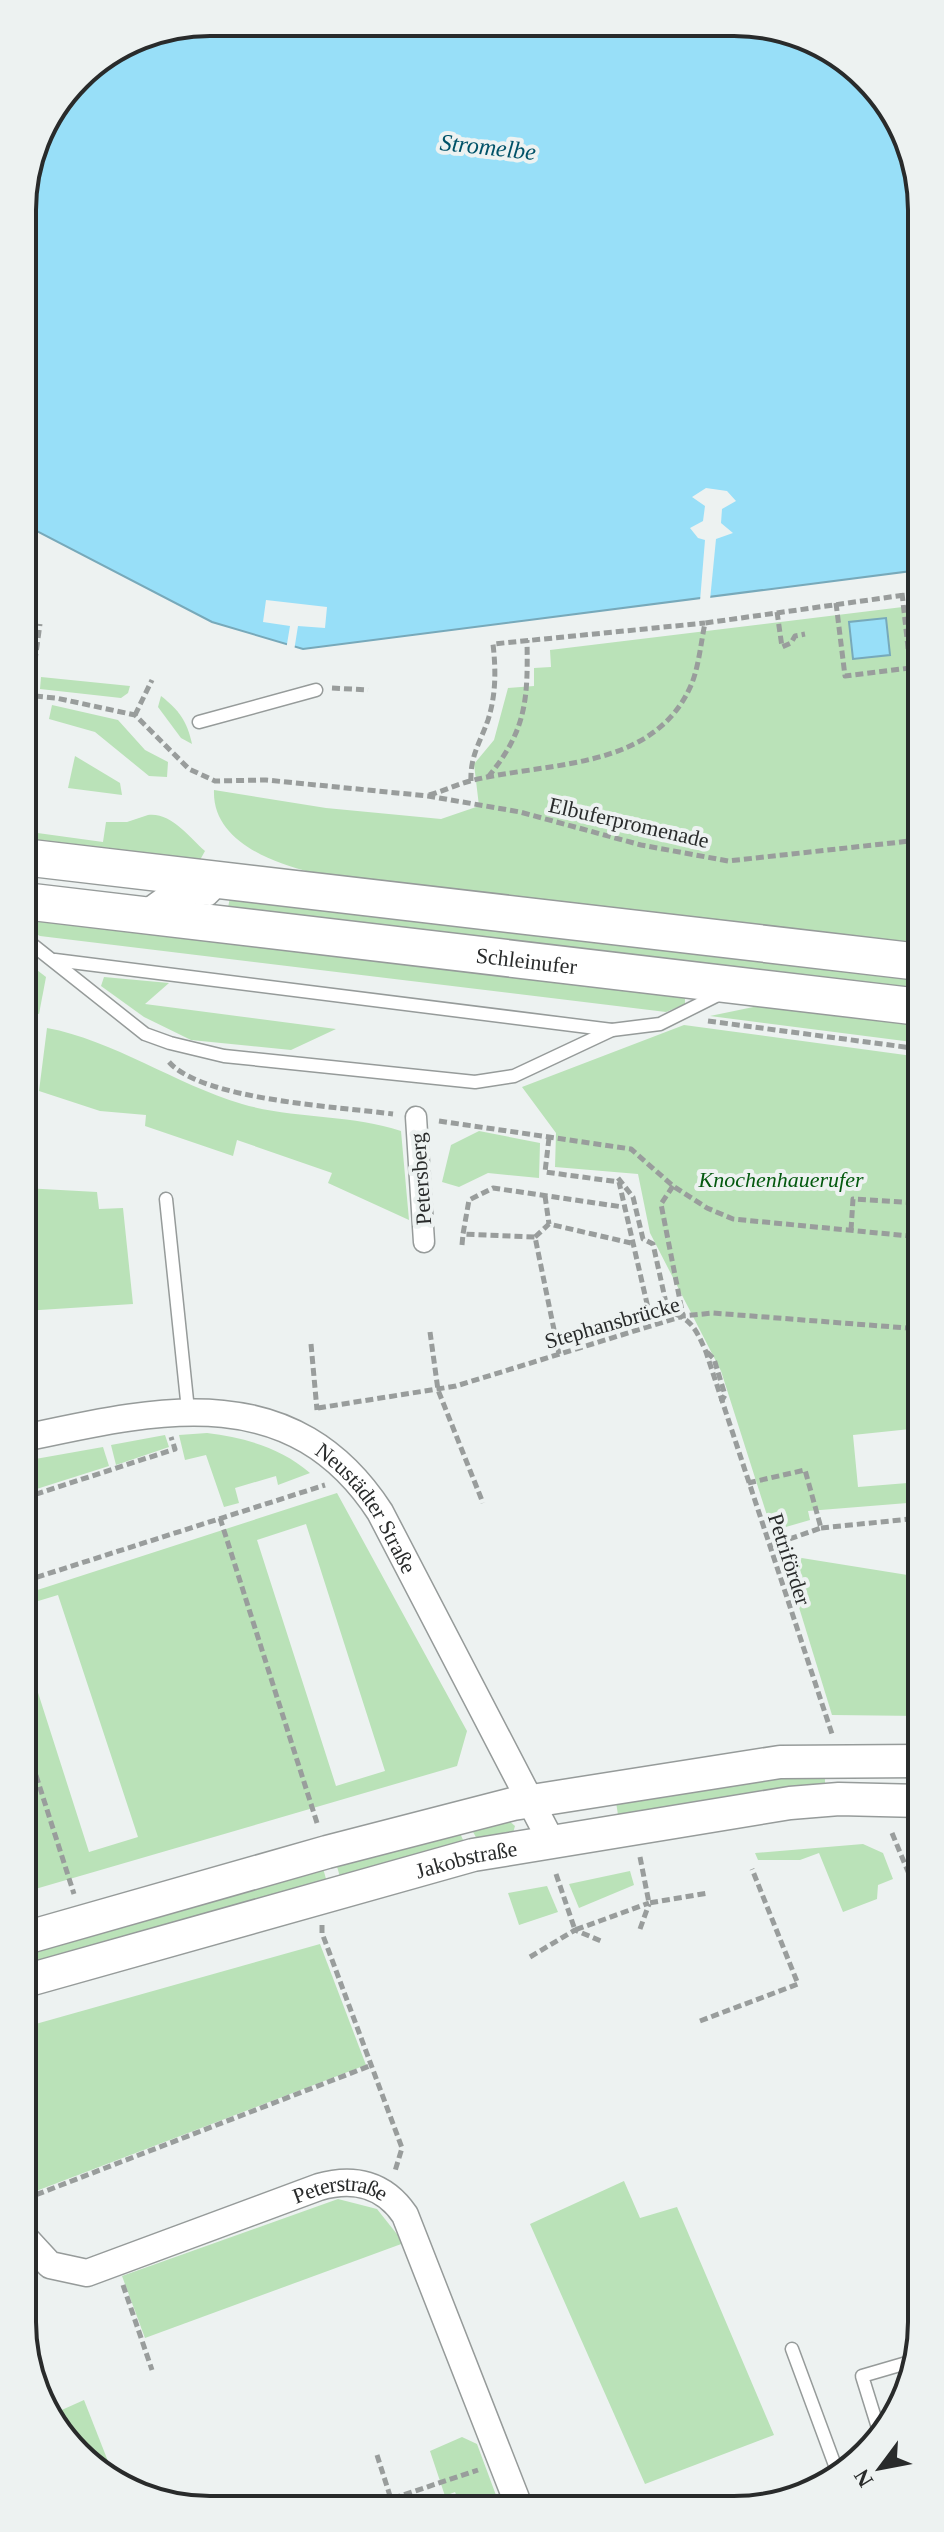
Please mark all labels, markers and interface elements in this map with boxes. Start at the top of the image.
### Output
water label: Stromelbe [439,129,538,165]
street label: Elbuferpromenade [546,792,711,853]
street label: Schleinufer [475,943,579,979]
street label: Petersberg [405,1132,436,1226]
park label: Knochenhauerufer [698,1167,864,1192]
street label: Stephansbrücke [542,1291,683,1354]
street label: Neustädter Straße [311,1437,422,1578]
street label: Petriförder [763,1510,816,1609]
street label: Jakobstraße [413,1836,519,1884]
street label: Peterstraße [289,2171,393,2209]
north arrow [840,2428,920,2508]
text: N [849,2465,878,2492]

